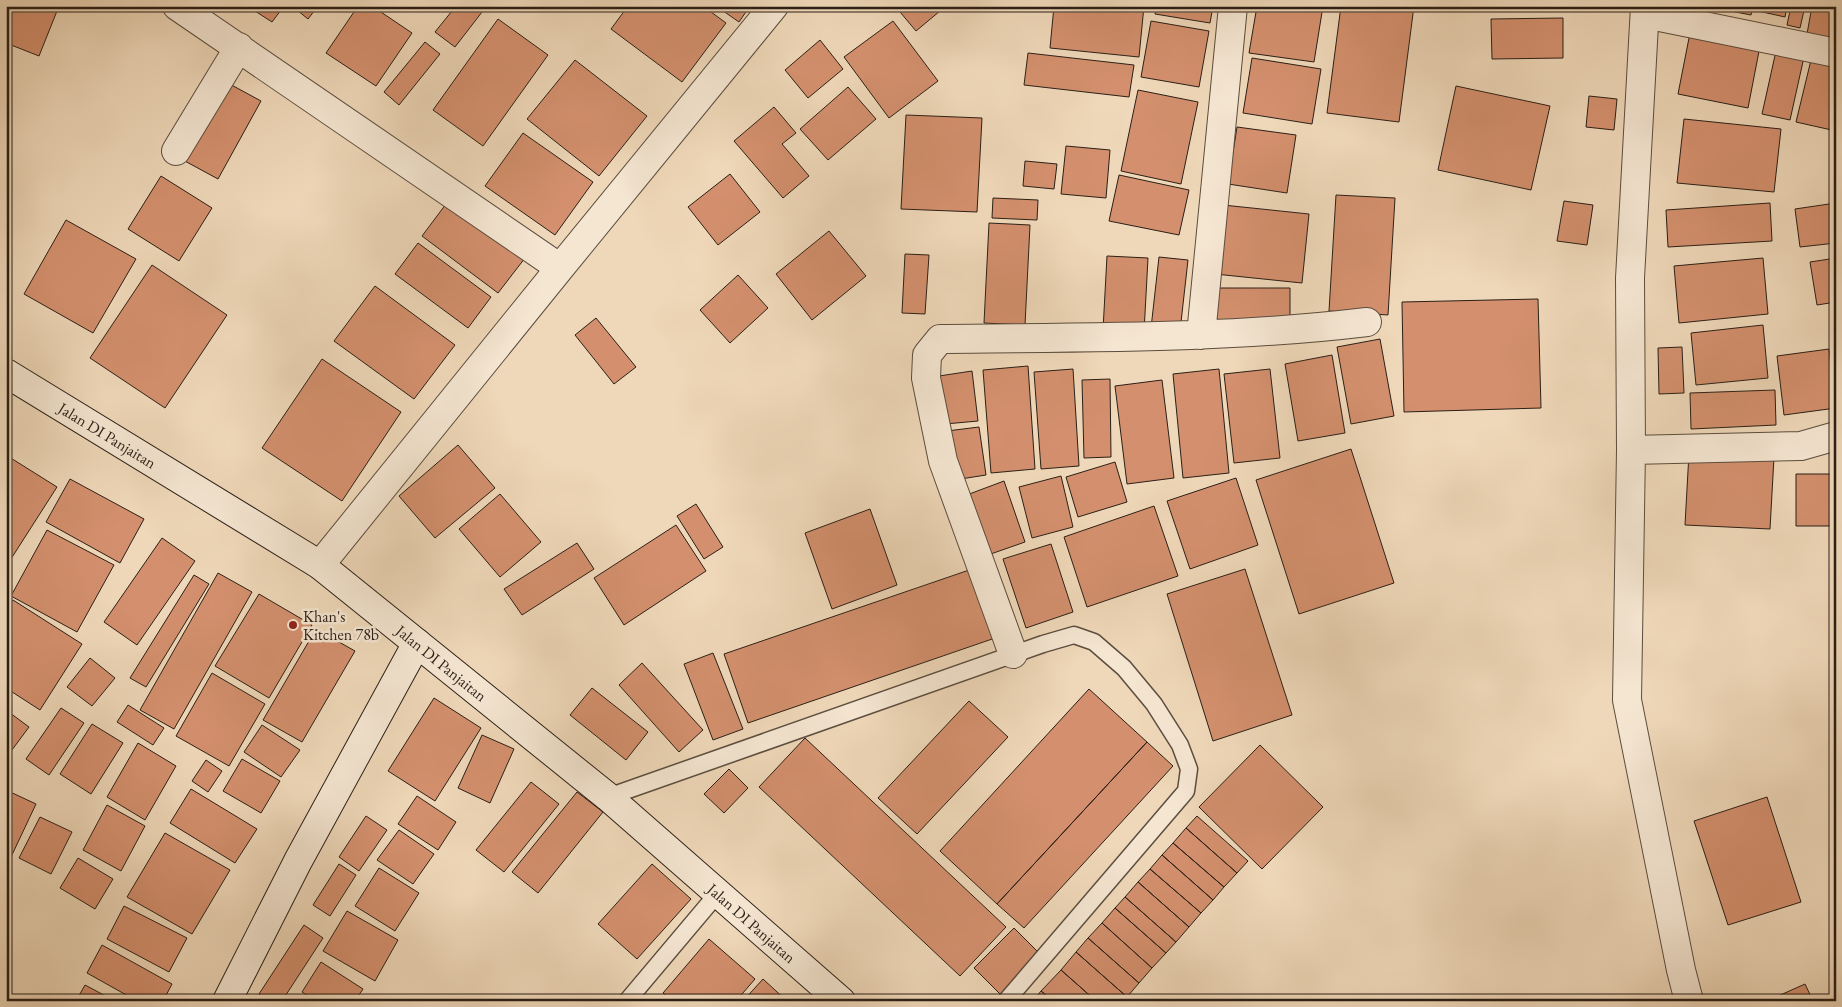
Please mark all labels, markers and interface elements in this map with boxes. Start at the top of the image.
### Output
street label: Jalan DI Panjaitan [53,397,161,474]
place label: Khan's Kitchen 78b [303,606,379,645]
marker: Khan's Kitchen 78b [287,619,299,631]
street label: Jalan DI Panjaitan [390,619,491,707]
street label: Jalan DI Panjaitan [701,877,801,968]

